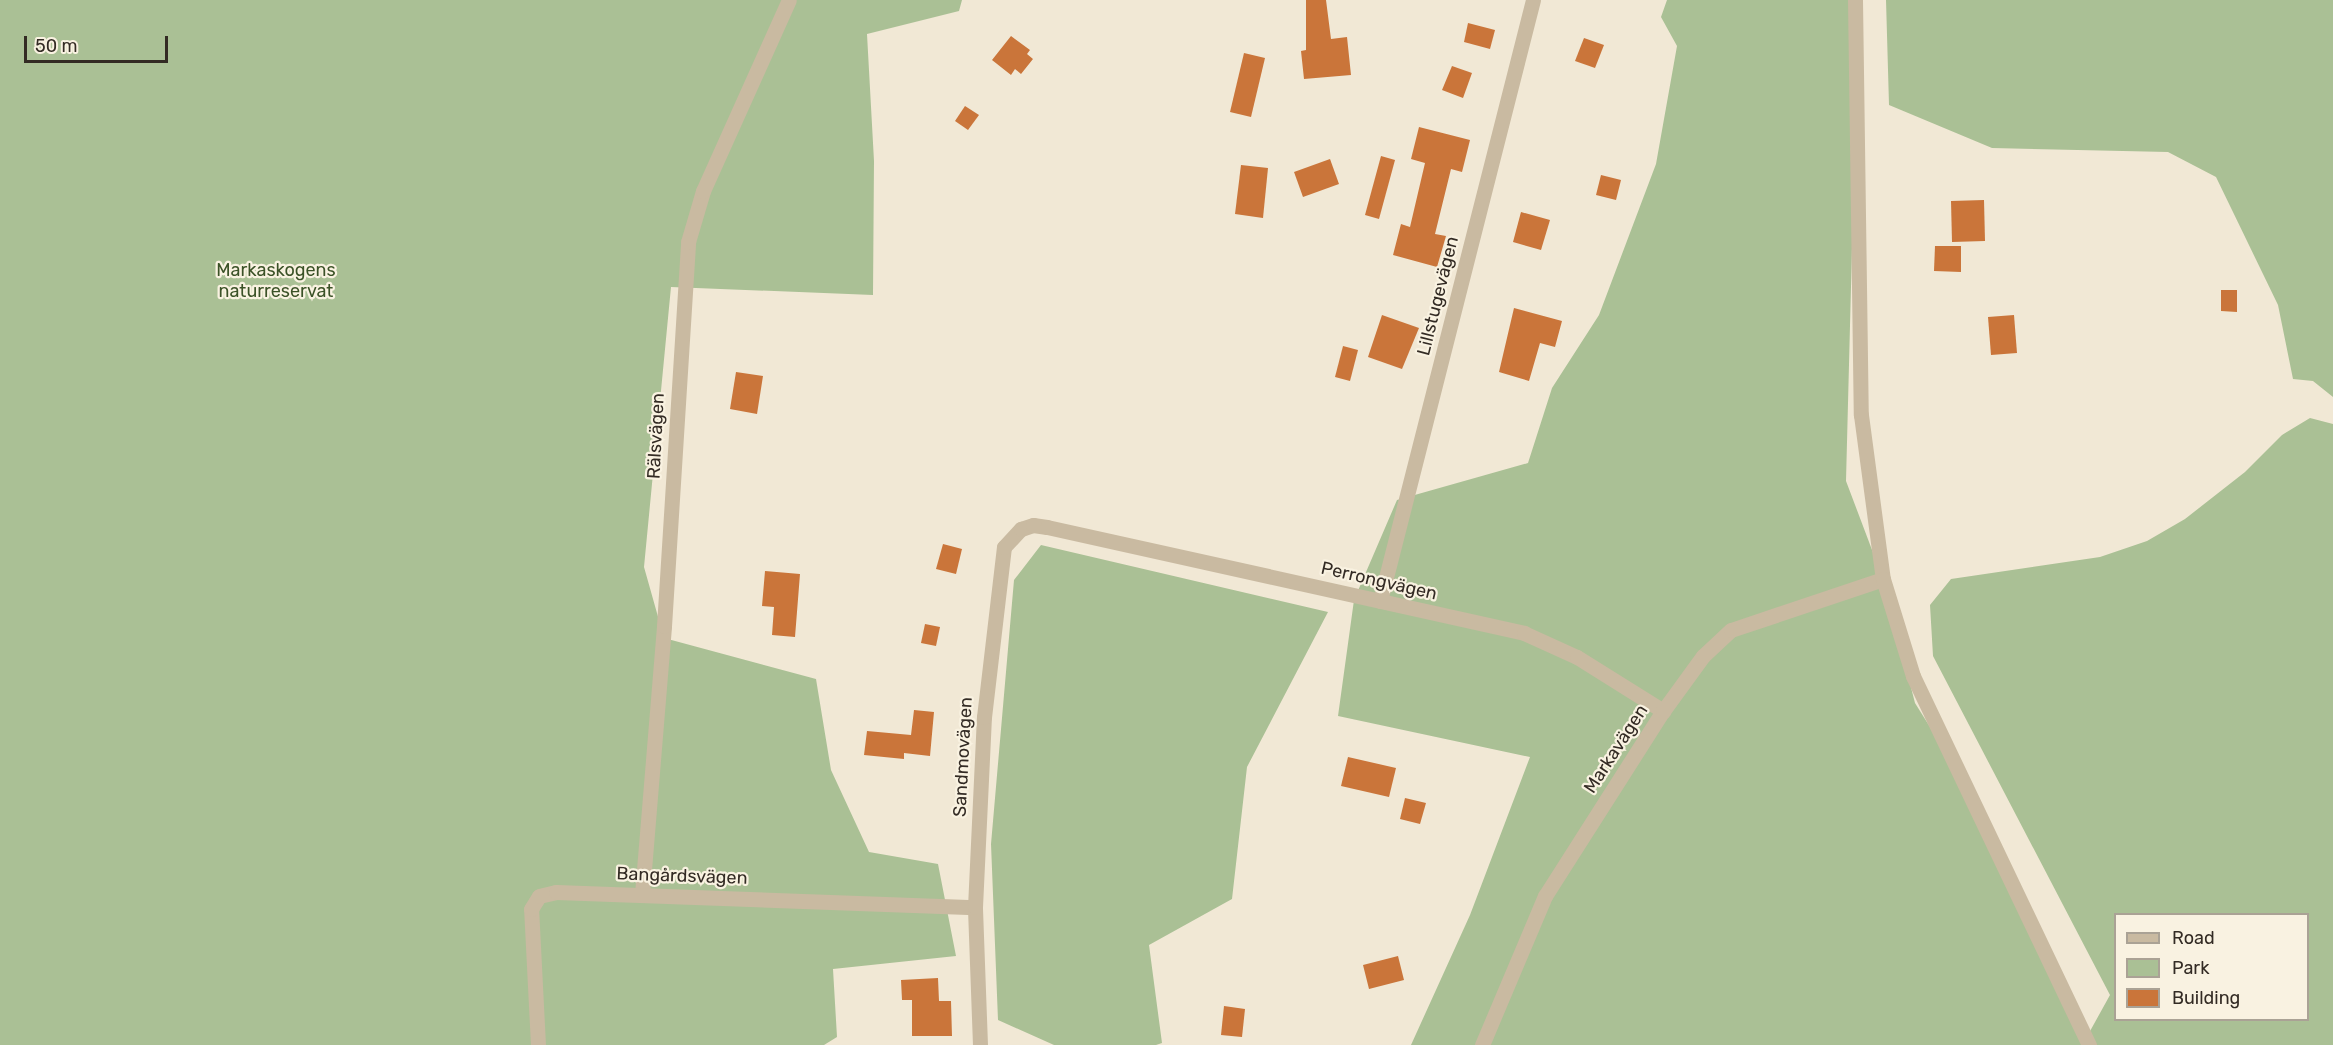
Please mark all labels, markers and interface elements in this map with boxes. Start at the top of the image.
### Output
scale bar [27,24,171,62]
text: 50 m [35,35,78,57]
street label: Lillstugevägen [1413,234,1463,358]
park label: Markaskogens naturreservat [216,260,336,302]
street label: Rälsvägen [643,392,669,480]
street label: Perrongvägen [1319,557,1439,605]
street label: Sandmovägen [949,697,977,817]
street label: Markavägen [1579,701,1653,797]
street label: Bangårdsvägen [616,863,748,889]
legend [2114,913,2309,1021]
text: Road [2172,927,2215,949]
text: Park [2172,957,2209,979]
text: Building [2172,987,2240,1009]

